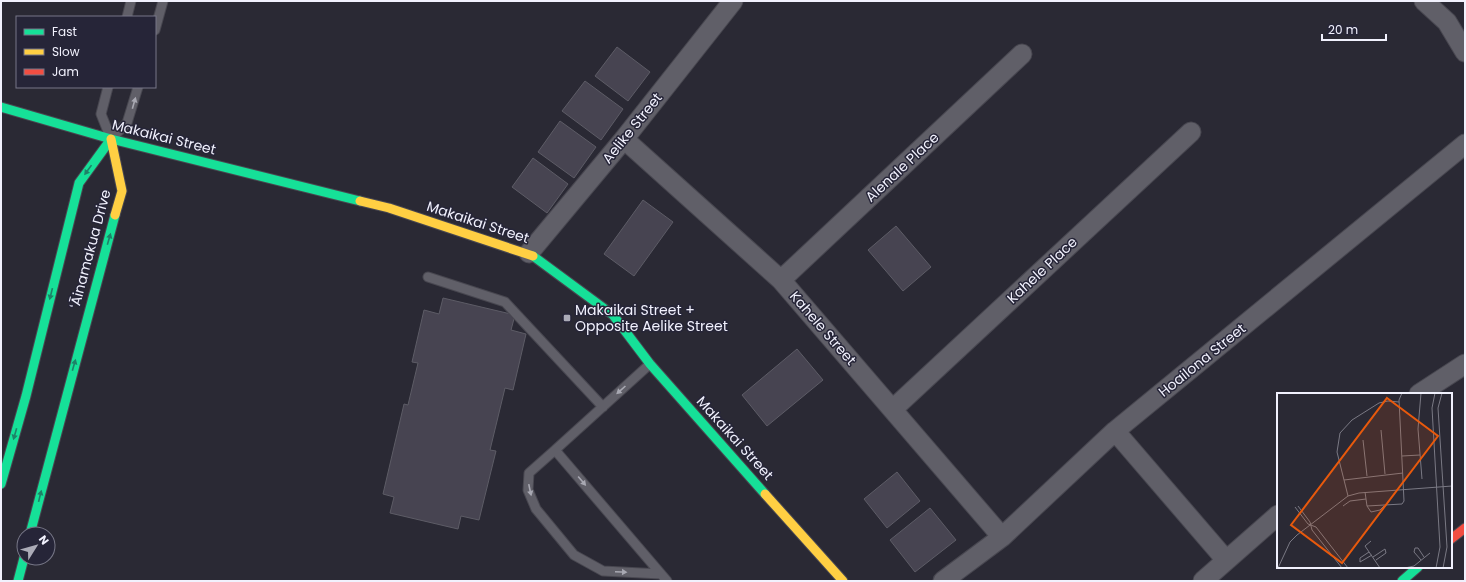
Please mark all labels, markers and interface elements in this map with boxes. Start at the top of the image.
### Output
legend [16,16,156,88]
scale bar [1322,16,1386,42]
text: 20 m [1328,21,1358,38]
text: Fast [52,23,77,40]
text: Slow [52,43,80,60]
text: Jam [52,63,79,80]
street label: Aelike Street [597,88,667,168]
one-way arrow [131,96,137,108]
street label: Makaikai Street [110,114,218,160]
street label: Alenale Place [861,127,943,206]
one-way arrow [84,165,92,176]
street label: ʻĀinamakua Drive [64,187,116,311]
street label: Makaikai Street [424,196,532,248]
street label: Kahele Place [1002,232,1082,308]
one-way arrow [106,233,112,245]
street label: Kahele Street [785,287,861,369]
one-way arrow [48,288,54,300]
place label: Makaikai Street + Opposite Aelike Street [575,300,728,336]
marker: Makaikai Street + Opposite Aelike Street [562,313,572,323]
street label: Hoailona Street [1154,319,1250,401]
one-way arrow [71,358,77,370]
one-way arrow [617,385,626,394]
street label: Makaikai Street [692,392,778,484]
inset map [1277,393,1452,568]
one-way arrow [12,428,18,440]
one-way arrow [577,476,586,486]
one-way arrow [527,484,533,497]
one-way arrow [37,490,43,502]
north arrow [16,526,56,566]
text: N [35,532,53,548]
one-way arrow [615,569,628,575]

